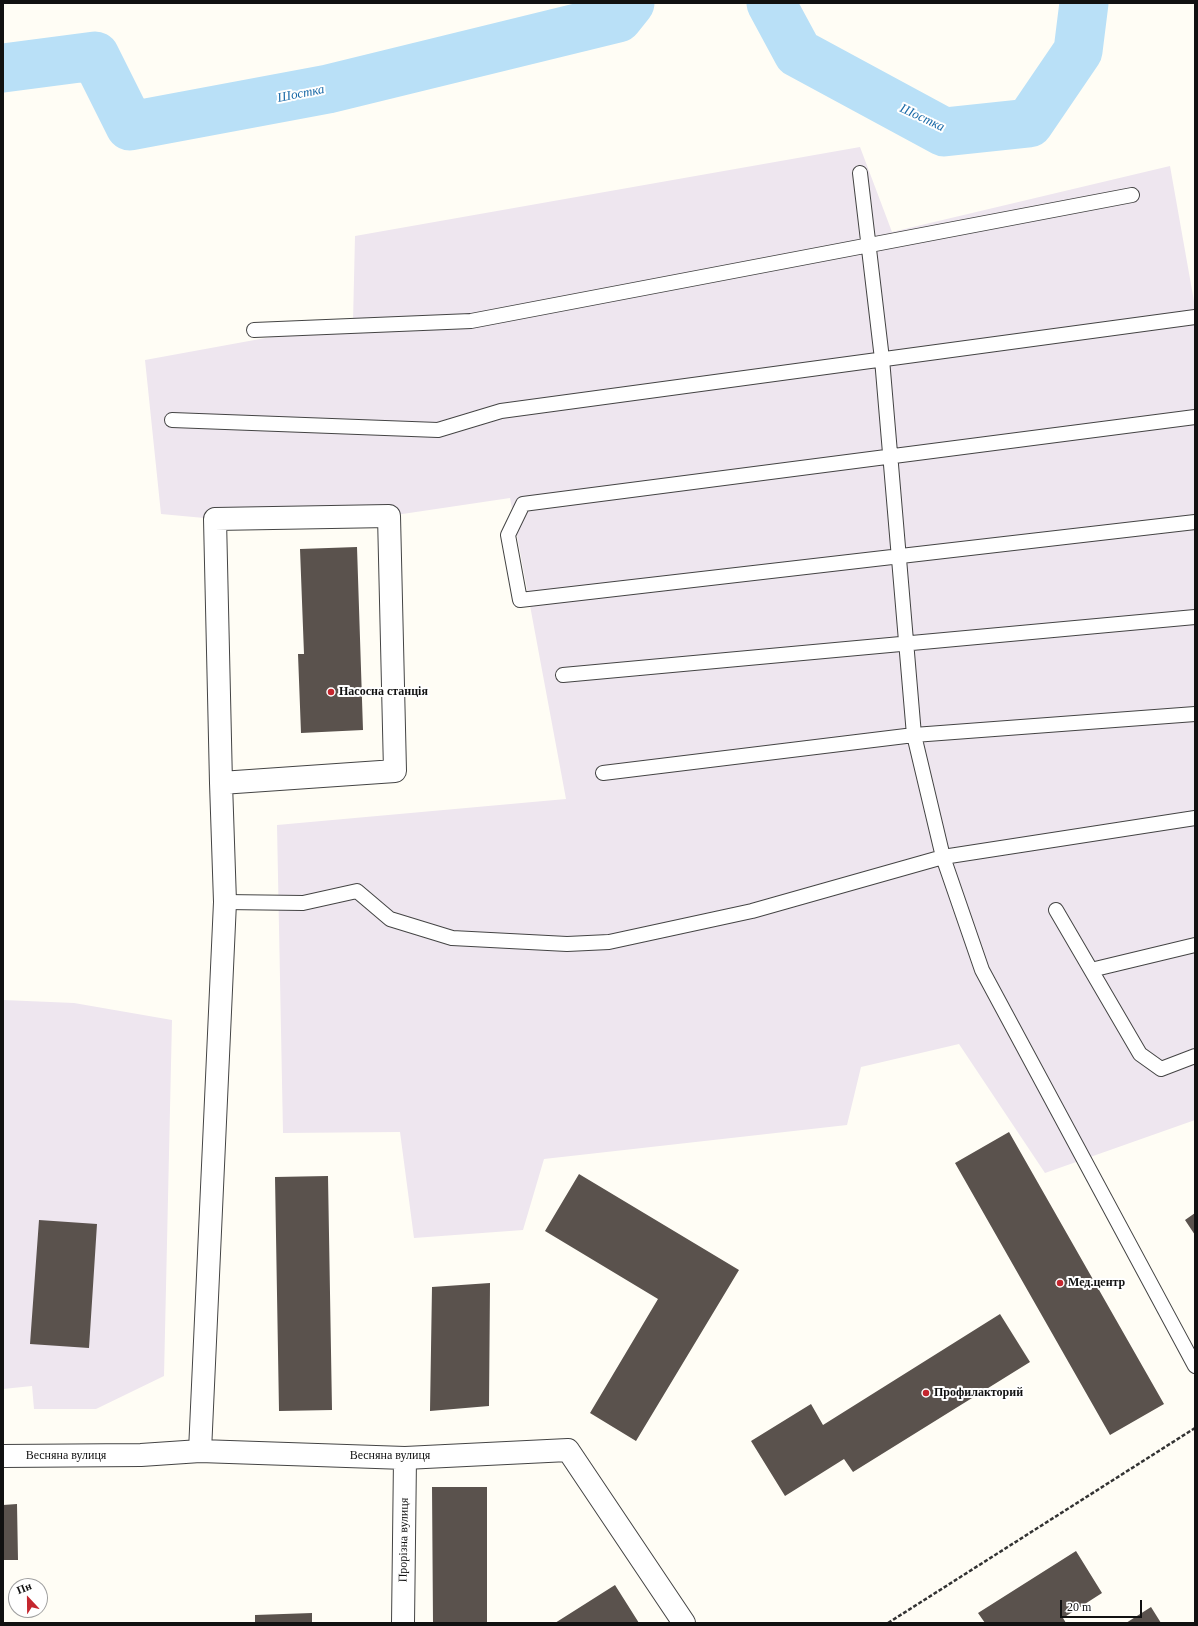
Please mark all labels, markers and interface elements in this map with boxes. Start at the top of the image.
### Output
water label: Шостка [276,82,326,106]
water label: Шостка [897,101,947,135]
place label: Насосна станція [339,685,428,699]
marker: Насосна станція [326,687,336,697]
place label: Мед.центр [1068,1276,1125,1290]
marker: Мед.центр [1055,1278,1065,1288]
place label: Профилакторий [934,1386,1023,1400]
marker: Профилакторий [921,1388,931,1398]
street label: Весняна вулиця [26,1449,106,1463]
street label: Весняна вулиця [350,1449,430,1463]
street label: Прорізна вулиця [396,1498,412,1582]
north arrow [8,1578,48,1618]
text: Пн [15,1579,33,1596]
scale bar [1062,1592,1144,1618]
text: 20 m [1067,1600,1091,1614]

